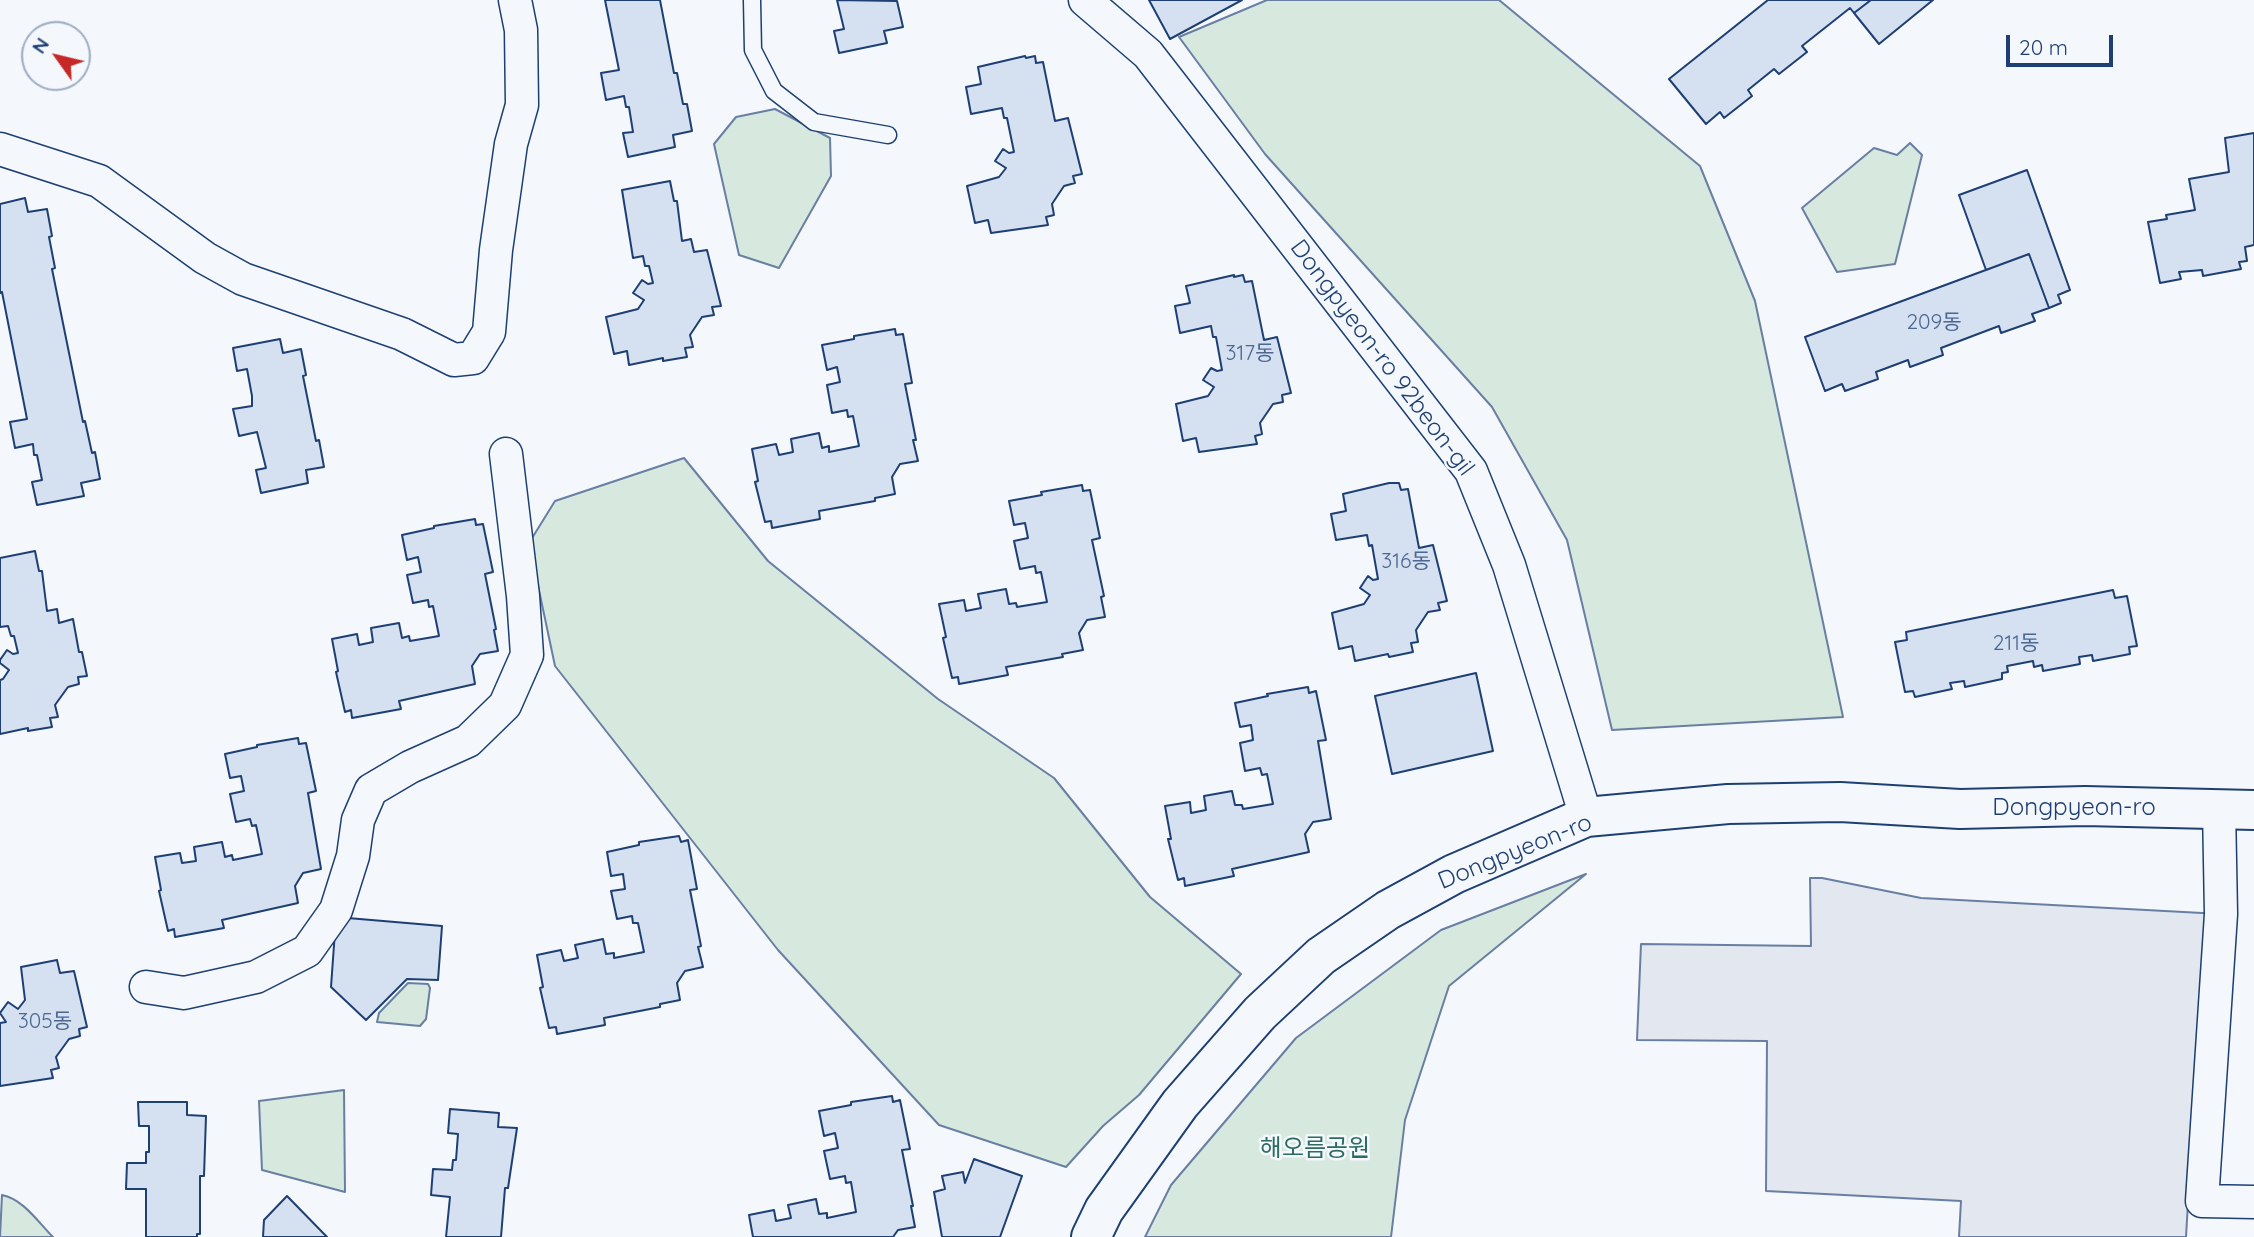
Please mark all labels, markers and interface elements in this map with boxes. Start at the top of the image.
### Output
north arrow [21,21,91,91]
scale bar [2009,21,2116,65]
text: N [26,33,54,58]
text: 20 m [2019,34,2068,60]
street label: Dongpyeon-ro 92beon-gil [1284,234,1480,482]
house number: 209동 [1906,310,1962,336]
house number: 317동 [1226,341,1274,367]
house number: 316동 [1381,549,1431,575]
house number: 211동 [1993,631,2039,657]
street label: Dongpyeon-ro [1992,794,2156,822]
street label: Dongpyeon-ro [1434,808,1596,896]
house number: 305동 [18,1009,72,1035]
park label: 해오름공원 [1260,1135,1370,1163]

